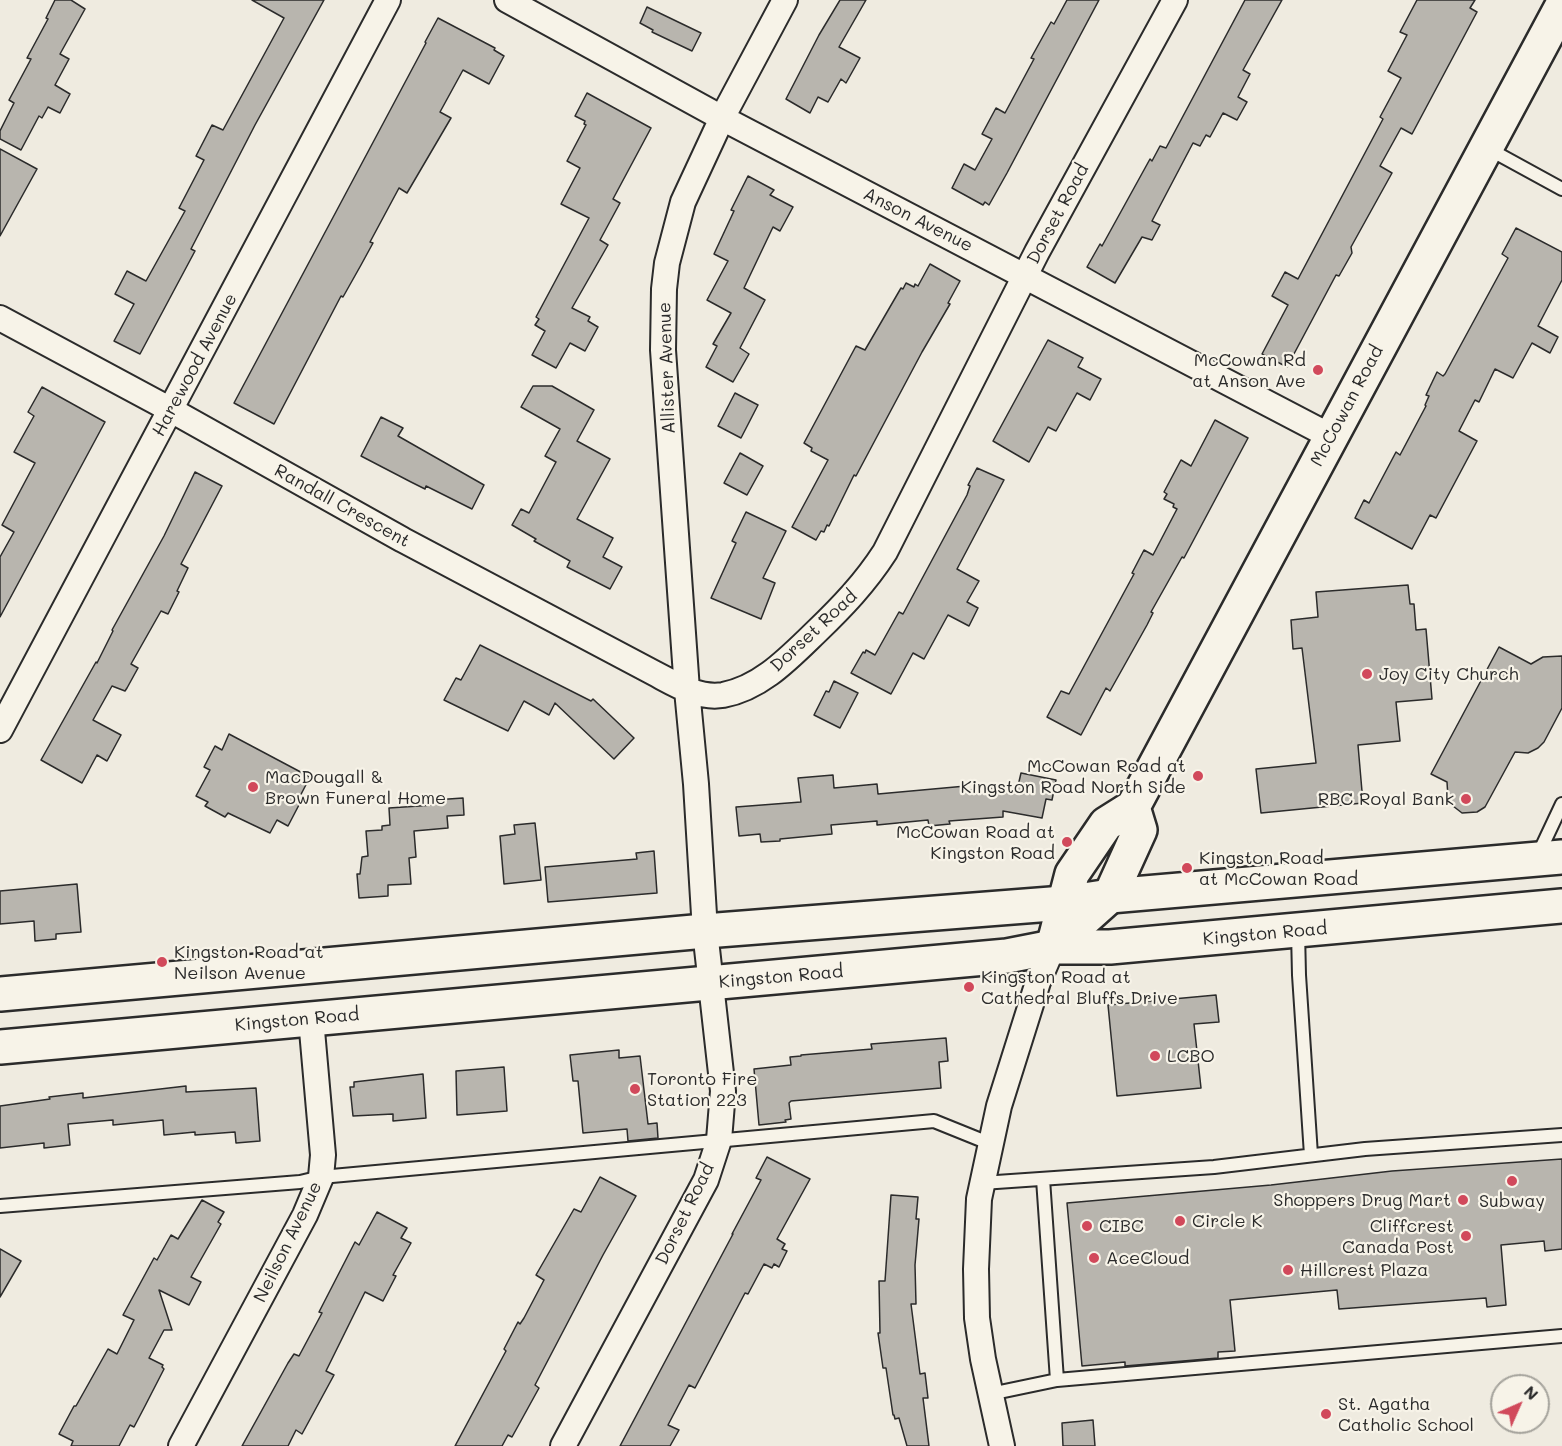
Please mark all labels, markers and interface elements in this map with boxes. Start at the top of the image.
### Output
street label: Dorset Road [1023,160,1093,268]
street label: Anson Avenue [860,183,976,257]
street label: Harewood Avenue [148,290,242,440]
street label: Allister Avenue [654,302,680,434]
street label: McCowan Road [1306,342,1388,470]
place label: McCowan Rd at Anson Ave [1192,349,1306,392]
marker: McCowan Rd at Anson Ave [1311,363,1325,377]
street label: Randall Crescent [270,460,414,552]
street label: Dorset Road [766,585,862,677]
place label: Joy City Church [1379,663,1519,685]
marker: Joy City Church [1360,667,1374,681]
place label: McCowan Road at Kingston Road North Side [960,755,1186,798]
place label: MacDougall & Brown Funeral Home [265,766,446,808]
marker: McCowan Road at Kingston Road North Side [1191,769,1205,783]
marker: MacDougall & Brown Funeral Home [246,780,260,794]
place label: RBC Royal Bank [1318,788,1454,810]
marker: RBC Royal Bank [1459,792,1473,806]
place label: McCowan Road at Kingston Road [896,821,1055,864]
marker: McCowan Road at Kingston Road [1060,835,1074,849]
place label: Kingston Road at McCowan Road [1199,847,1358,890]
marker: Kingston Road at McCowan Road [1180,861,1194,875]
street label: Kingston Road [1202,918,1328,950]
place label: Kingston Road at Neilson Avenue [174,941,324,984]
marker: Kingston Road at Neilson Avenue [155,955,169,969]
street label: Kingston Road [718,961,844,993]
place label: Kingston Road at Cathedral Bluffs Drive [981,966,1178,1008]
marker: Kingston Road at Cathedral Bluffs Drive [962,980,976,994]
street label: Kingston Road [234,1004,360,1036]
place label: LCBO [1167,1045,1215,1067]
marker: LCBO [1148,1049,1162,1063]
place label: Toronto Fire Station 223 [647,1068,757,1110]
marker: Toronto Fire Station 223 [628,1082,642,1096]
street label: Dorset Road [651,1160,719,1268]
marker: Subway [1505,1174,1519,1188]
street label: Neilson Avenue [249,1178,327,1306]
place label: Shoppers Drug Mart [1273,1189,1451,1211]
place label: Subway [1479,1190,1545,1212]
marker: Shoppers Drug Mart [1456,1193,1470,1207]
place label: Circle K [1192,1210,1262,1232]
marker: Circle K [1173,1214,1187,1228]
place label: CIBC [1099,1215,1144,1237]
place label: Cliffcrest Canada Post [1342,1215,1454,1258]
marker: CIBC [1080,1219,1094,1233]
marker: Cliffcrest Canada Post [1459,1229,1473,1243]
place label: AceCloud [1106,1247,1189,1269]
marker: AceCloud [1087,1251,1101,1265]
place label: Hillcrest Plaza [1300,1259,1429,1281]
marker: Hillcrest Plaza [1281,1263,1295,1277]
north arrow [1490,1374,1550,1434]
text: N [1520,1381,1543,1404]
place label: St. Agatha Catholic School [1338,1393,1474,1436]
marker: St. Agatha Catholic School [1319,1407,1333,1421]

